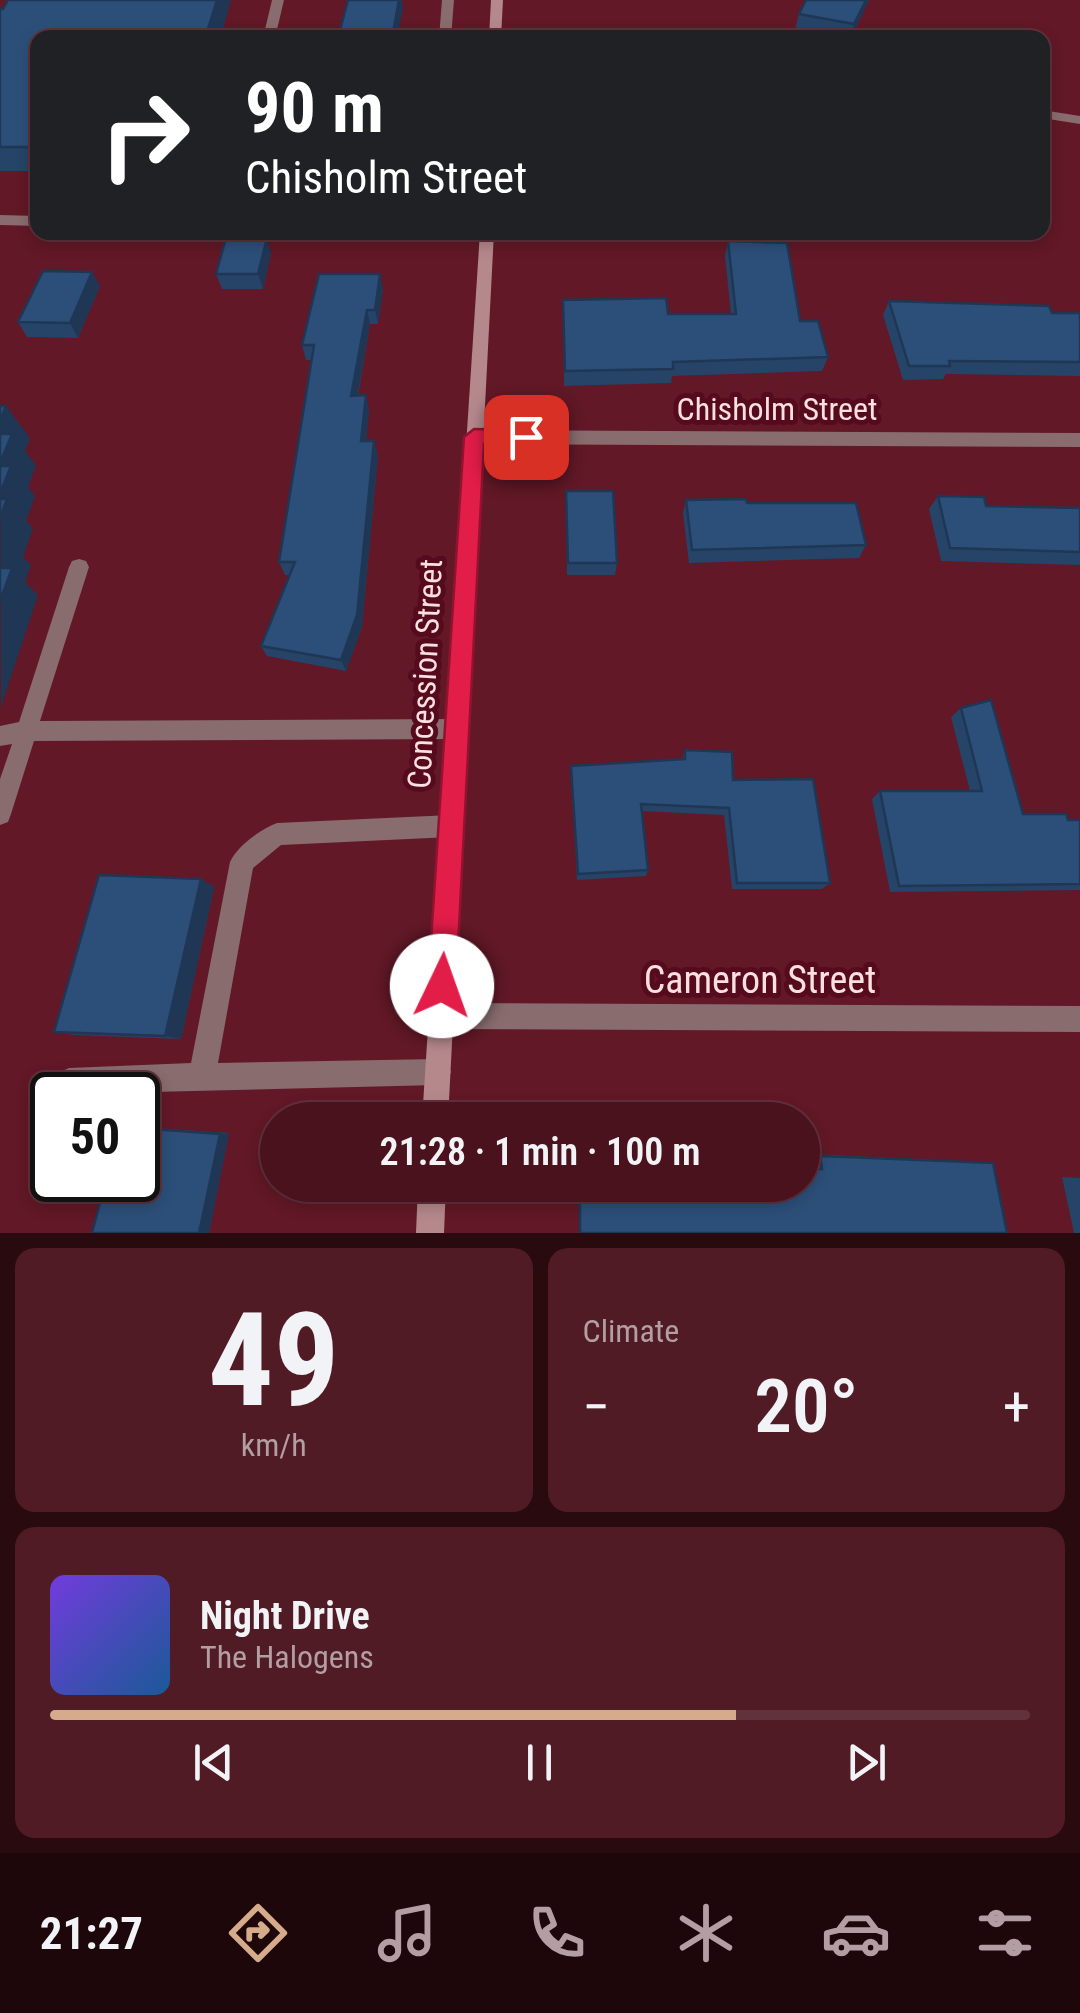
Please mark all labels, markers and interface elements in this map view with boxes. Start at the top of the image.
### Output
text: 90 m [245,67,384,149]
icon: right [80,70,210,200]
text: Chisholm Street [245,151,527,204]
street label: Chisholm Street [677,390,877,428]
pin [484,395,569,480]
icon: arrive [499,410,554,465]
street label: Concession Street [400,558,450,790]
position arrow [390,934,494,1038]
street label: Cameron Street [644,958,876,1002]
speed limit sign: 50 [30,1072,160,1202]
text: 21:28 · 1 min · 100 m [380,1130,700,1174]
text: 49 [208,1284,339,1437]
text: Climate [583,1312,679,1350]
text: 20° [754,1362,859,1450]
text: − [583,1375,610,1439]
text: + [1003,1375,1030,1439]
text: km/h [241,1426,307,1464]
text: Night Drive [200,1594,370,1638]
text: The Halogens [200,1638,374,1676]
icon: previous [186,1735,241,1790]
icon: pause [512,1735,567,1790]
icon: next [839,1735,894,1790]
icon: directions [223,1898,293,1968]
icon: music [372,1898,442,1968]
icon: phone [522,1898,592,1968]
icon: climate [671,1898,741,1968]
icon: car [821,1898,891,1968]
icon: filters [970,1898,1040,1968]
text: 21:27 [40,1907,143,1960]

